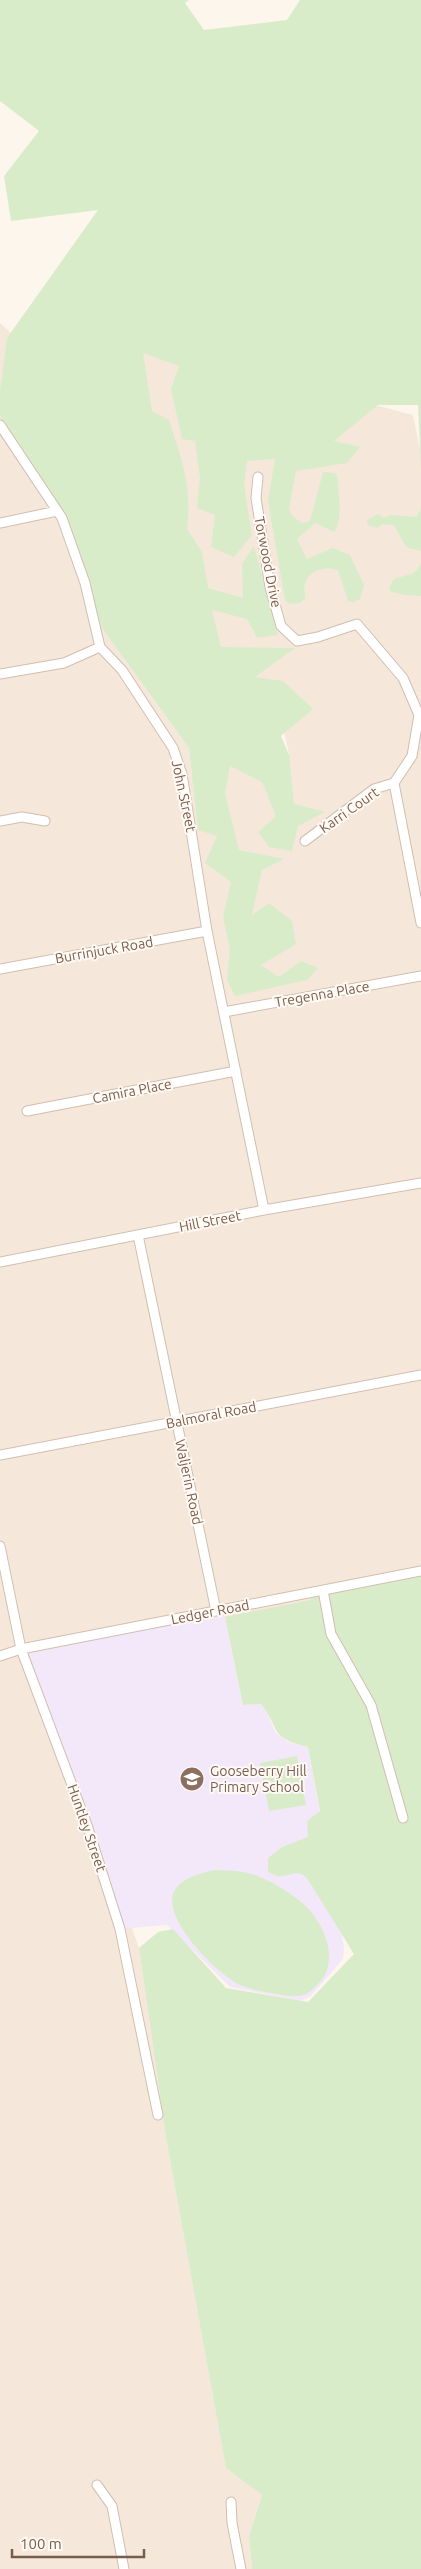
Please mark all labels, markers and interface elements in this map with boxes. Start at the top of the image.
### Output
street label: Torwood Drive [251,515,285,609]
street label: John Street [169,758,200,834]
street label: Karri Court [316,784,382,836]
street label: Burrinjuck Road [54,933,154,967]
street label: Tregenna Place [273,978,371,1010]
street label: Camira Place [91,1075,173,1107]
street label: Hill Street [178,1207,243,1235]
street label: Balmoral Road [164,1398,258,1432]
street label: Waljerin Road [172,1438,206,1526]
street label: Ledger Road [169,1597,251,1627]
place label: Gooseberry Hill Primary School [210,1763,307,1795]
school or university icon: Gooseberry Hill Primary School [179,1766,205,1792]
street label: Huntley Street [65,1782,110,1874]
scale bar [12,2526,145,2558]
text: 100 m [20,2535,62,2552]

